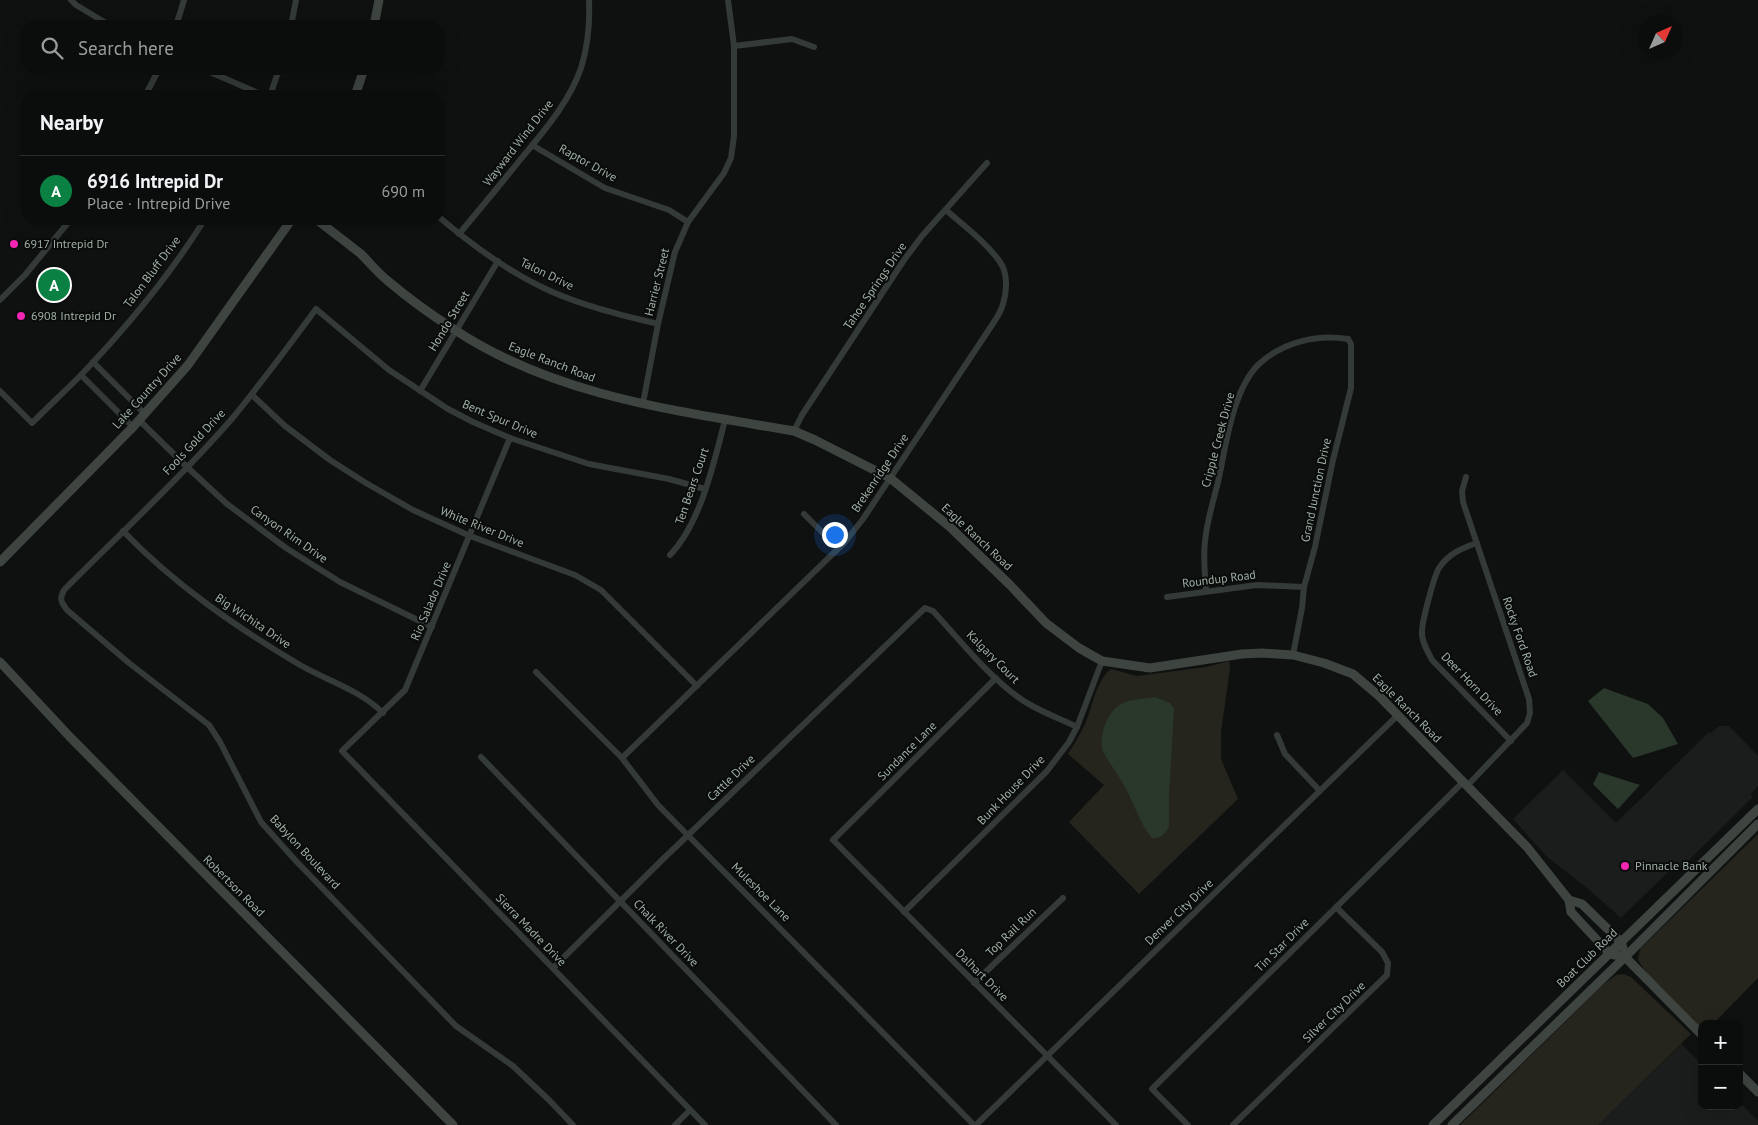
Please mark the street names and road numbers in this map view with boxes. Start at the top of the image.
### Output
street label: Wayward Wind Drive [479,96,556,189]
street label: Raptor Drive [557,140,620,185]
street label: Talon Bluff Drive [120,233,183,310]
street label: Tahoe Springs Drive [840,239,909,332]
street label: Harrier Street [641,246,672,317]
street label: Talon Drive [518,254,577,293]
street label: Hondo Street [425,288,472,354]
street label: Eagle Ranch Road [507,338,598,385]
street label: Lake Country Drive [109,350,184,431]
street label: Cripple Creek Drive [1198,391,1237,489]
street label: Bent Spur Drive [460,396,540,441]
street label: Fools Gold Drive [159,406,228,478]
street label: Brekenridge Drive [848,430,911,515]
street label: Grand Junction Drive [1297,437,1334,543]
street label: Ten Bears Court [671,445,712,526]
street label: Eagle Ranch Road [939,500,1016,573]
street label: Canyon Rim Drive [248,501,331,566]
street label: White River Drive [438,503,526,550]
street label: Rio Salado Drive [407,559,454,643]
street label: Roundup Road [1181,567,1257,590]
street label: Big Wichita Drive [213,590,294,651]
street label: Rocky Ford Road [1500,595,1541,679]
street label: Kalgary Court [964,627,1023,686]
street label: Deer Horn Drive [1438,649,1506,719]
street label: Eagle Ranch Road [1370,670,1445,745]
street label: Sundance Lane [874,718,939,783]
street label: Cattle Drive [704,751,758,804]
street label: Bunk House Drive [974,752,1048,828]
street label: Babylon Boulevard [267,811,344,892]
street label: Robertson Road [201,852,268,919]
street label: Muleshoe Lane [729,859,794,924]
street label: Denver City Drive [1141,875,1216,948]
street label: Sierra Madre Drive [493,890,570,969]
street label: Chalk River Drive [630,896,702,969]
street label: Top Rail Run [982,904,1039,959]
street label: Tin Star Drive [1252,915,1312,975]
street label: Boat Club Road [1553,925,1620,990]
street label: Dalhart Drive [953,945,1012,1004]
street label: Silver City Drive [1299,978,1368,1045]

